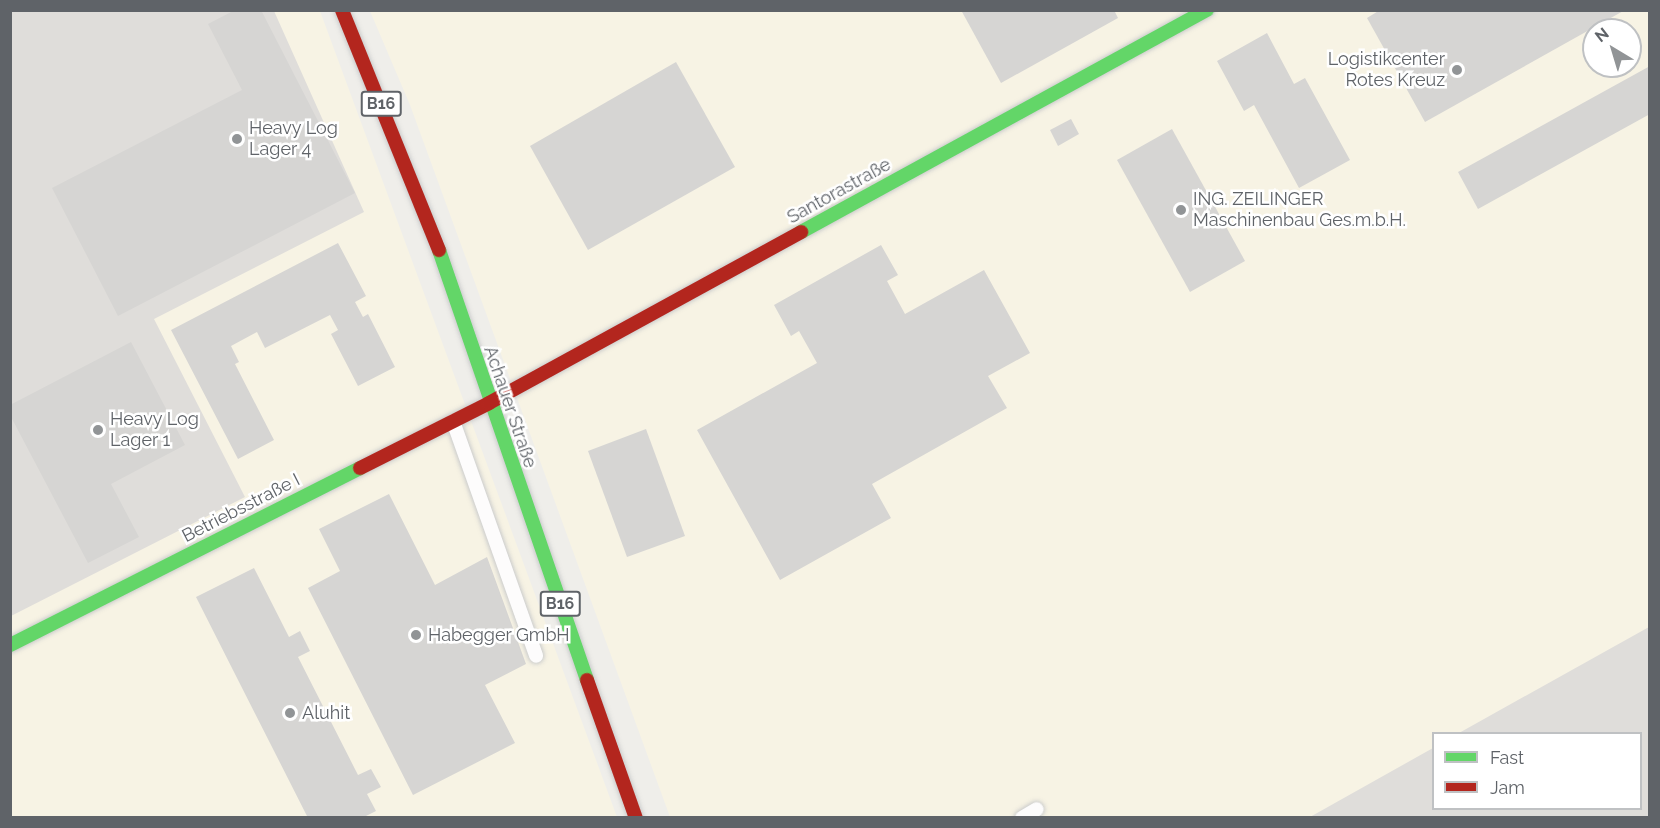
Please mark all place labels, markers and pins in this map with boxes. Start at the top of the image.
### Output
place label: Logistikcenter Rotes Kreuz [1328,49,1445,92]
marker: Logistikcenter Rotes Kreuz [1450,63,1464,77]
place label: Heavy Log Lager 4 [249,118,338,160]
marker: Heavy Log Lager 4 [230,132,244,146]
place label: ING. ZEILINGER Maschinenbau Ges.m.b.H. [1193,189,1406,232]
marker: ING. ZEILINGER Maschinenbau Ges.m.b.H. [1174,203,1188,217]
place label: Heavy Log Lager 1 [110,409,199,452]
marker: Heavy Log Lager 1 [91,423,105,437]
place label: Habegger GmbH [428,624,570,646]
marker: Habegger GmbH [409,628,423,642]
place label: Aluhit [302,702,350,724]
marker: Aluhit [283,706,297,720]

